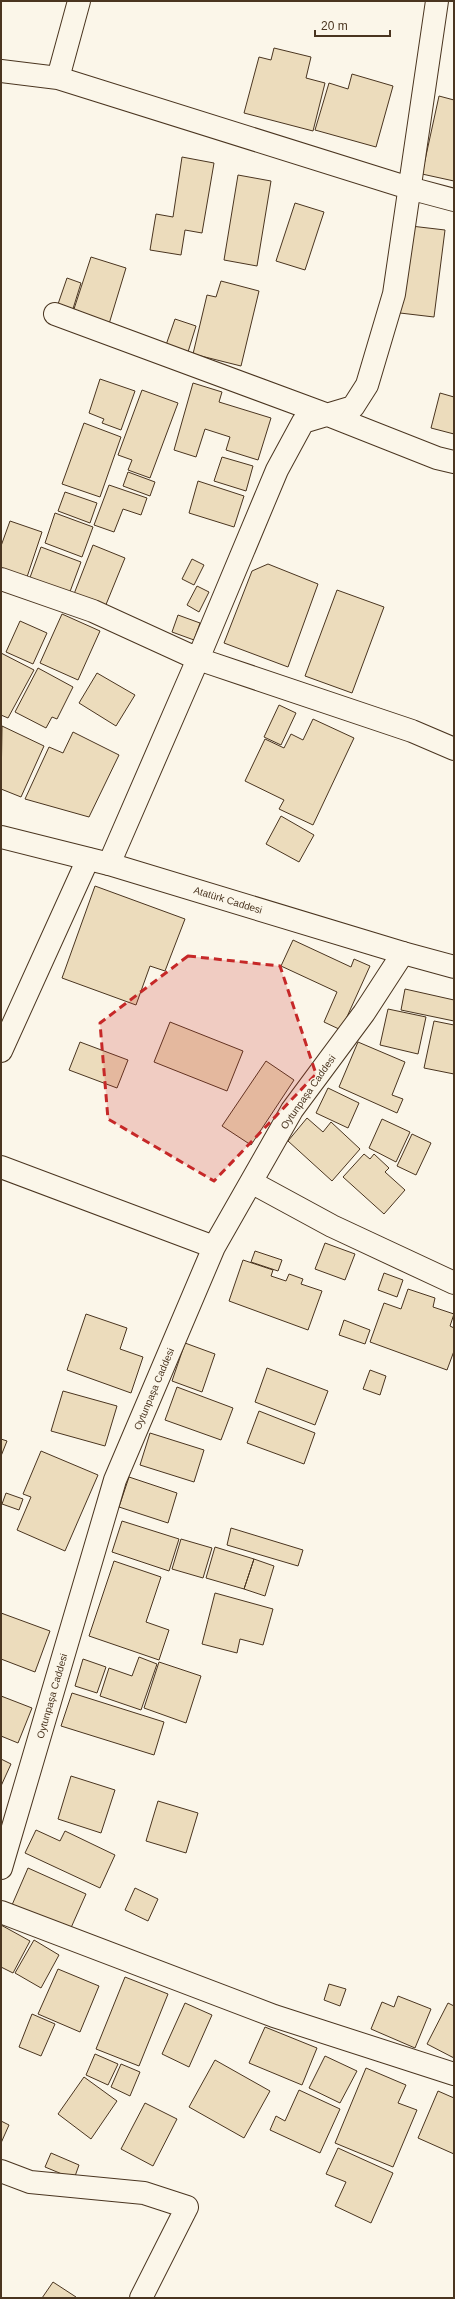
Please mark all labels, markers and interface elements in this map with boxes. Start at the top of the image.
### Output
scale bar [315,12,390,38]
text: 20 m [321,19,348,33]
street label: Atatürk Caddesi [192,884,264,916]
street label: Oytunpaşa Caddesi [278,1053,338,1131]
street label: Oytunpaşa Caddesi [132,1346,176,1432]
street label: Oytunpaşa Caddesi [35,1652,69,1740]

